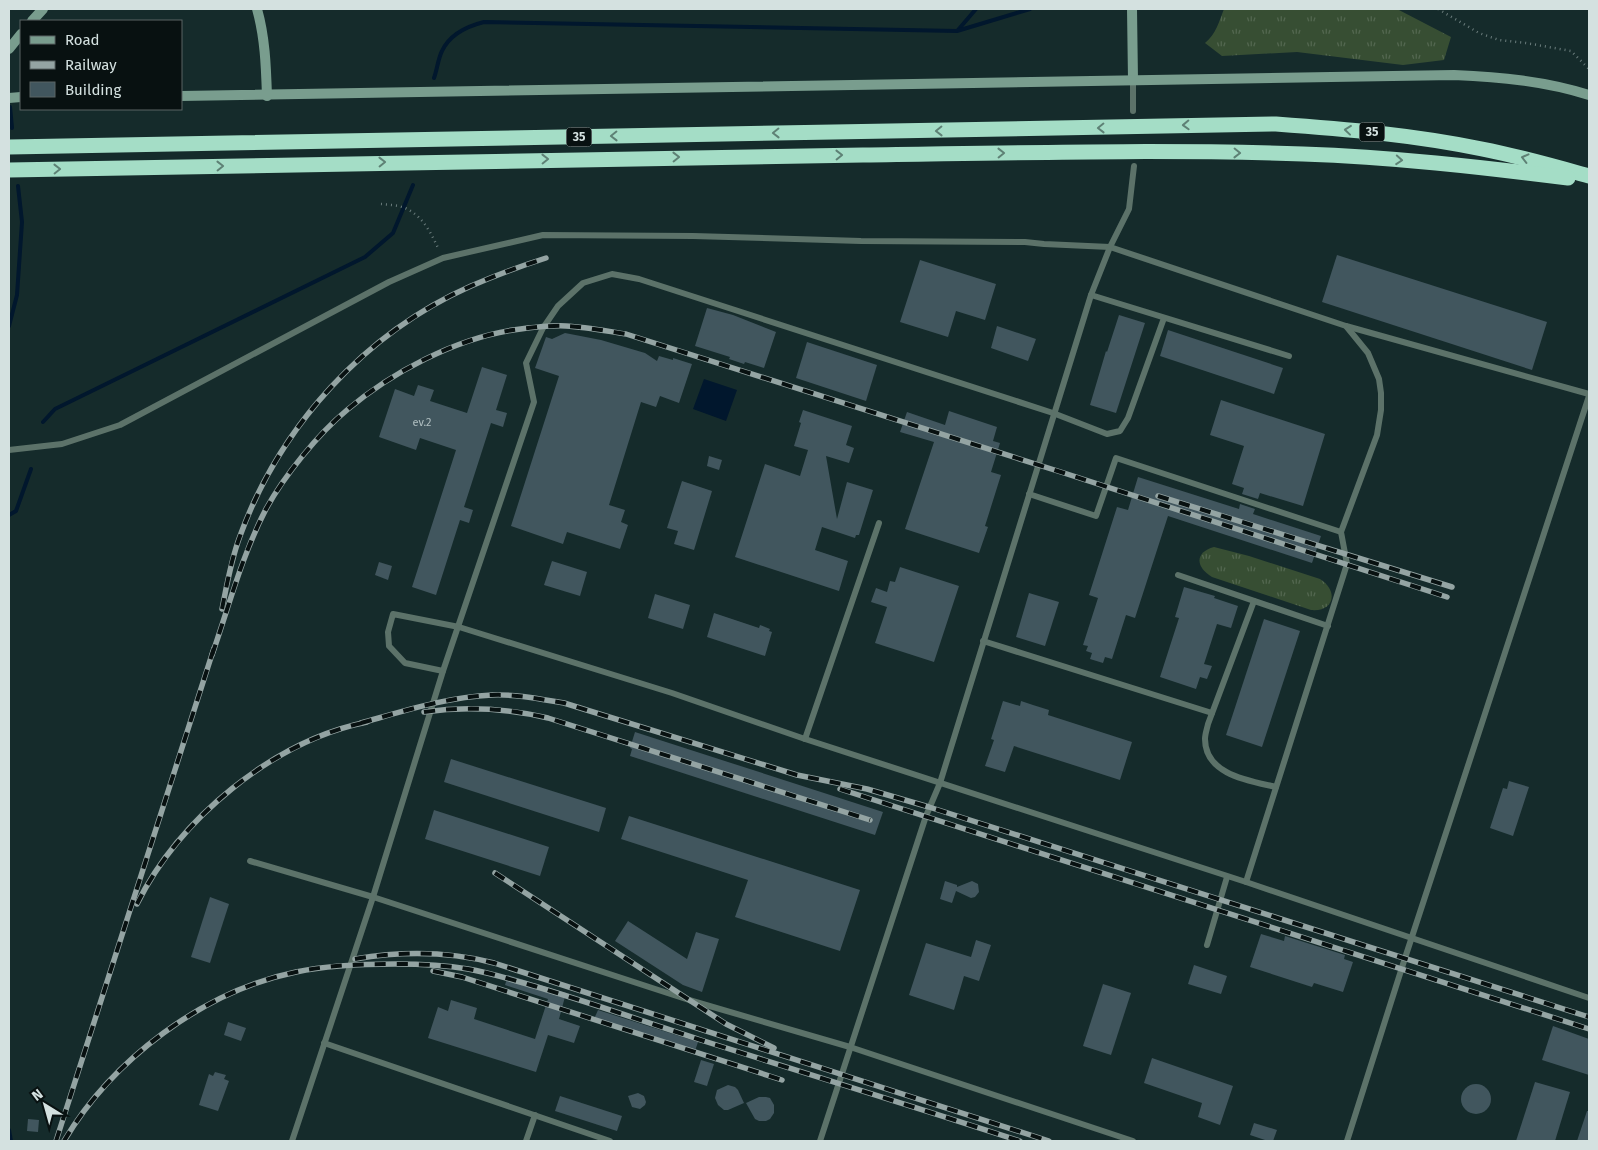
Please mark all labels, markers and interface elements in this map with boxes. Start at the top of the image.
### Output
legend [20,20,182,110]
text: Road [65,31,100,49]
text: Railway [65,56,117,74]
text: Building [65,81,121,99]
one-way arrow [1181,120,1189,131]
road number: 35 [1360,122,1384,142]
one-way arrow [1097,123,1104,133]
one-way arrow [935,125,943,136]
one-way arrow [1344,125,1352,136]
road number: 35 [566,128,592,146]
one-way arrow [772,128,780,139]
one-way arrow [610,131,618,141]
one-way arrow [998,148,1005,158]
one-way arrow [1233,148,1241,158]
one-way arrow [835,150,843,160]
one-way arrow [673,152,681,162]
one-way arrow [542,154,549,164]
one-way arrow [1395,154,1403,165]
one-way arrow [1522,154,1530,164]
one-way arrow [379,157,387,168]
one-way arrow [216,160,224,171]
one-way arrow [54,164,62,174]
house number: ev.2 [412,416,432,429]
north arrow [20,1080,70,1130]
text: N [29,1085,46,1105]

